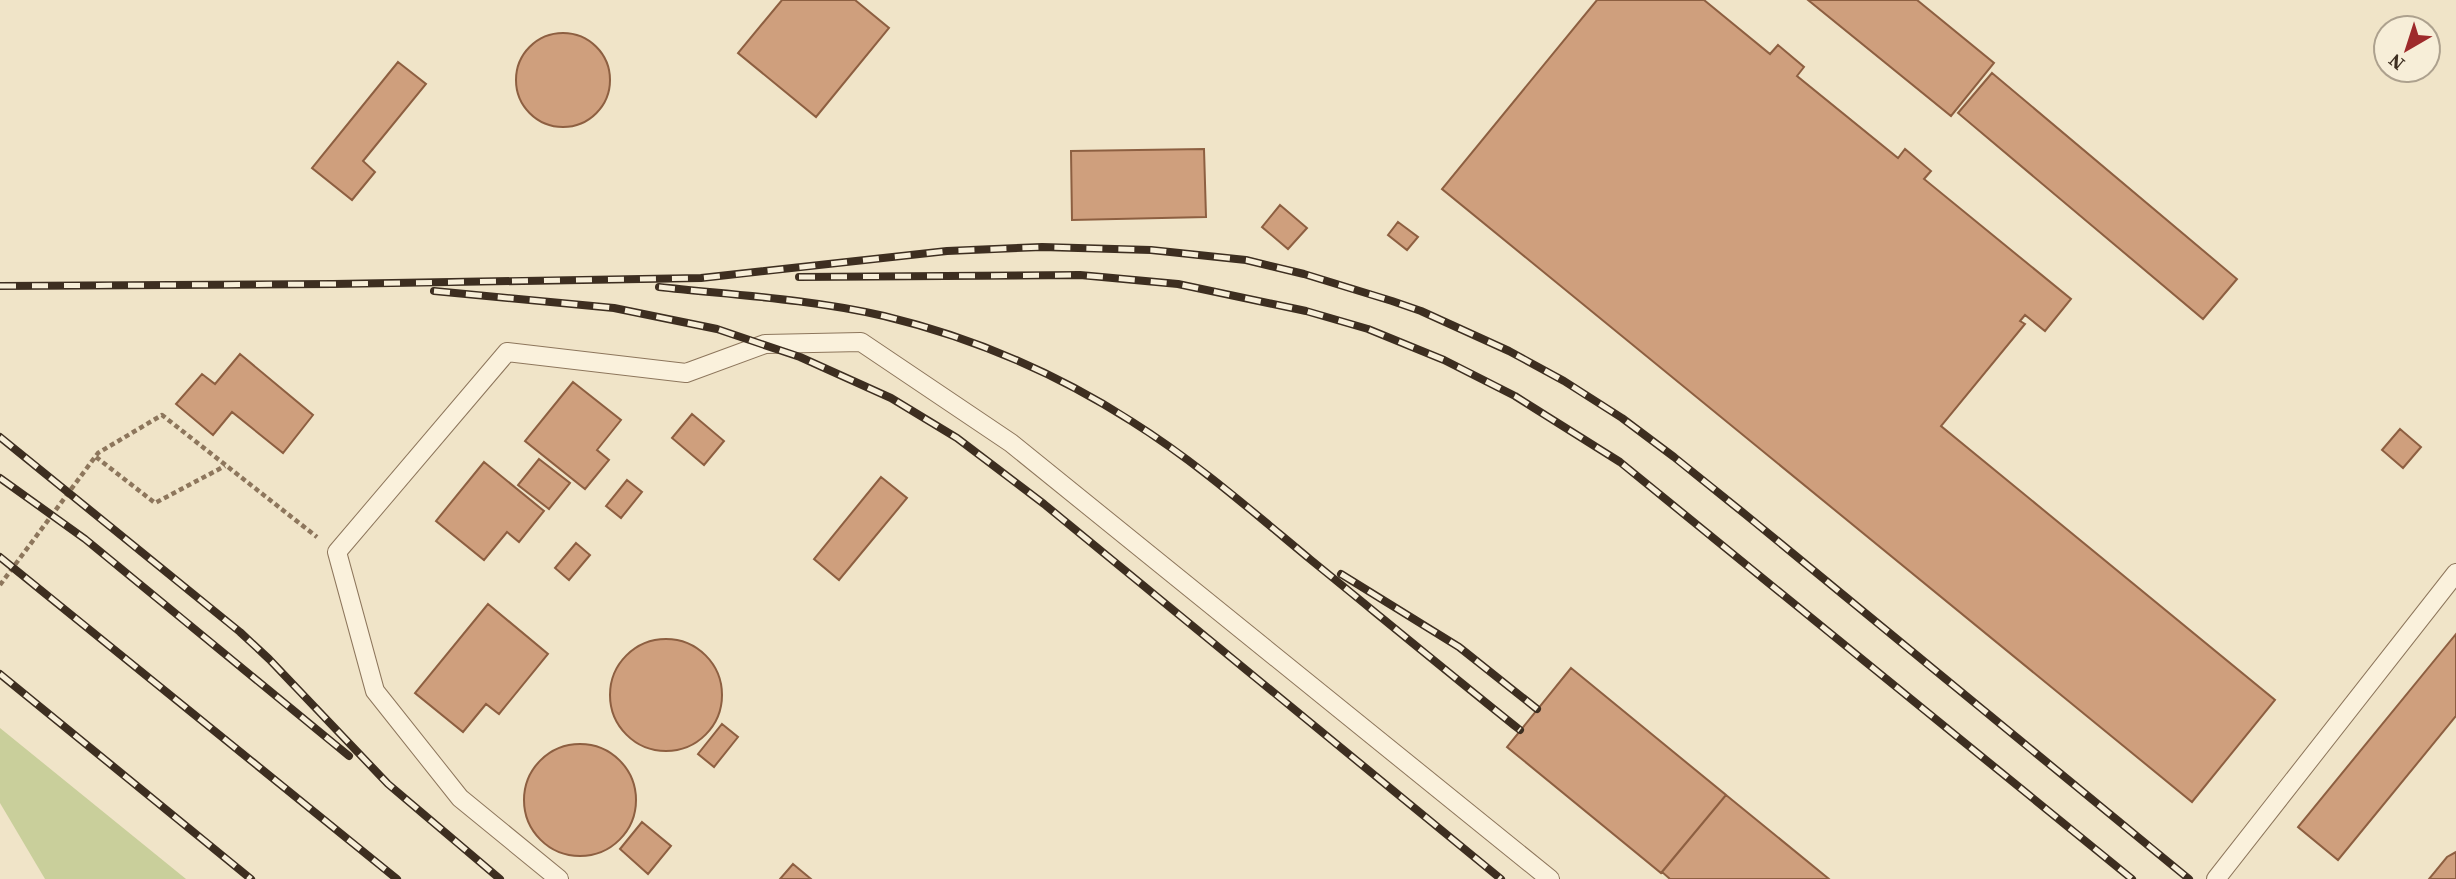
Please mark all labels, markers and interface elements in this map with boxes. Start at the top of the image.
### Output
north arrow [2372,14,2442,84]
text: N [2383,48,2410,77]

